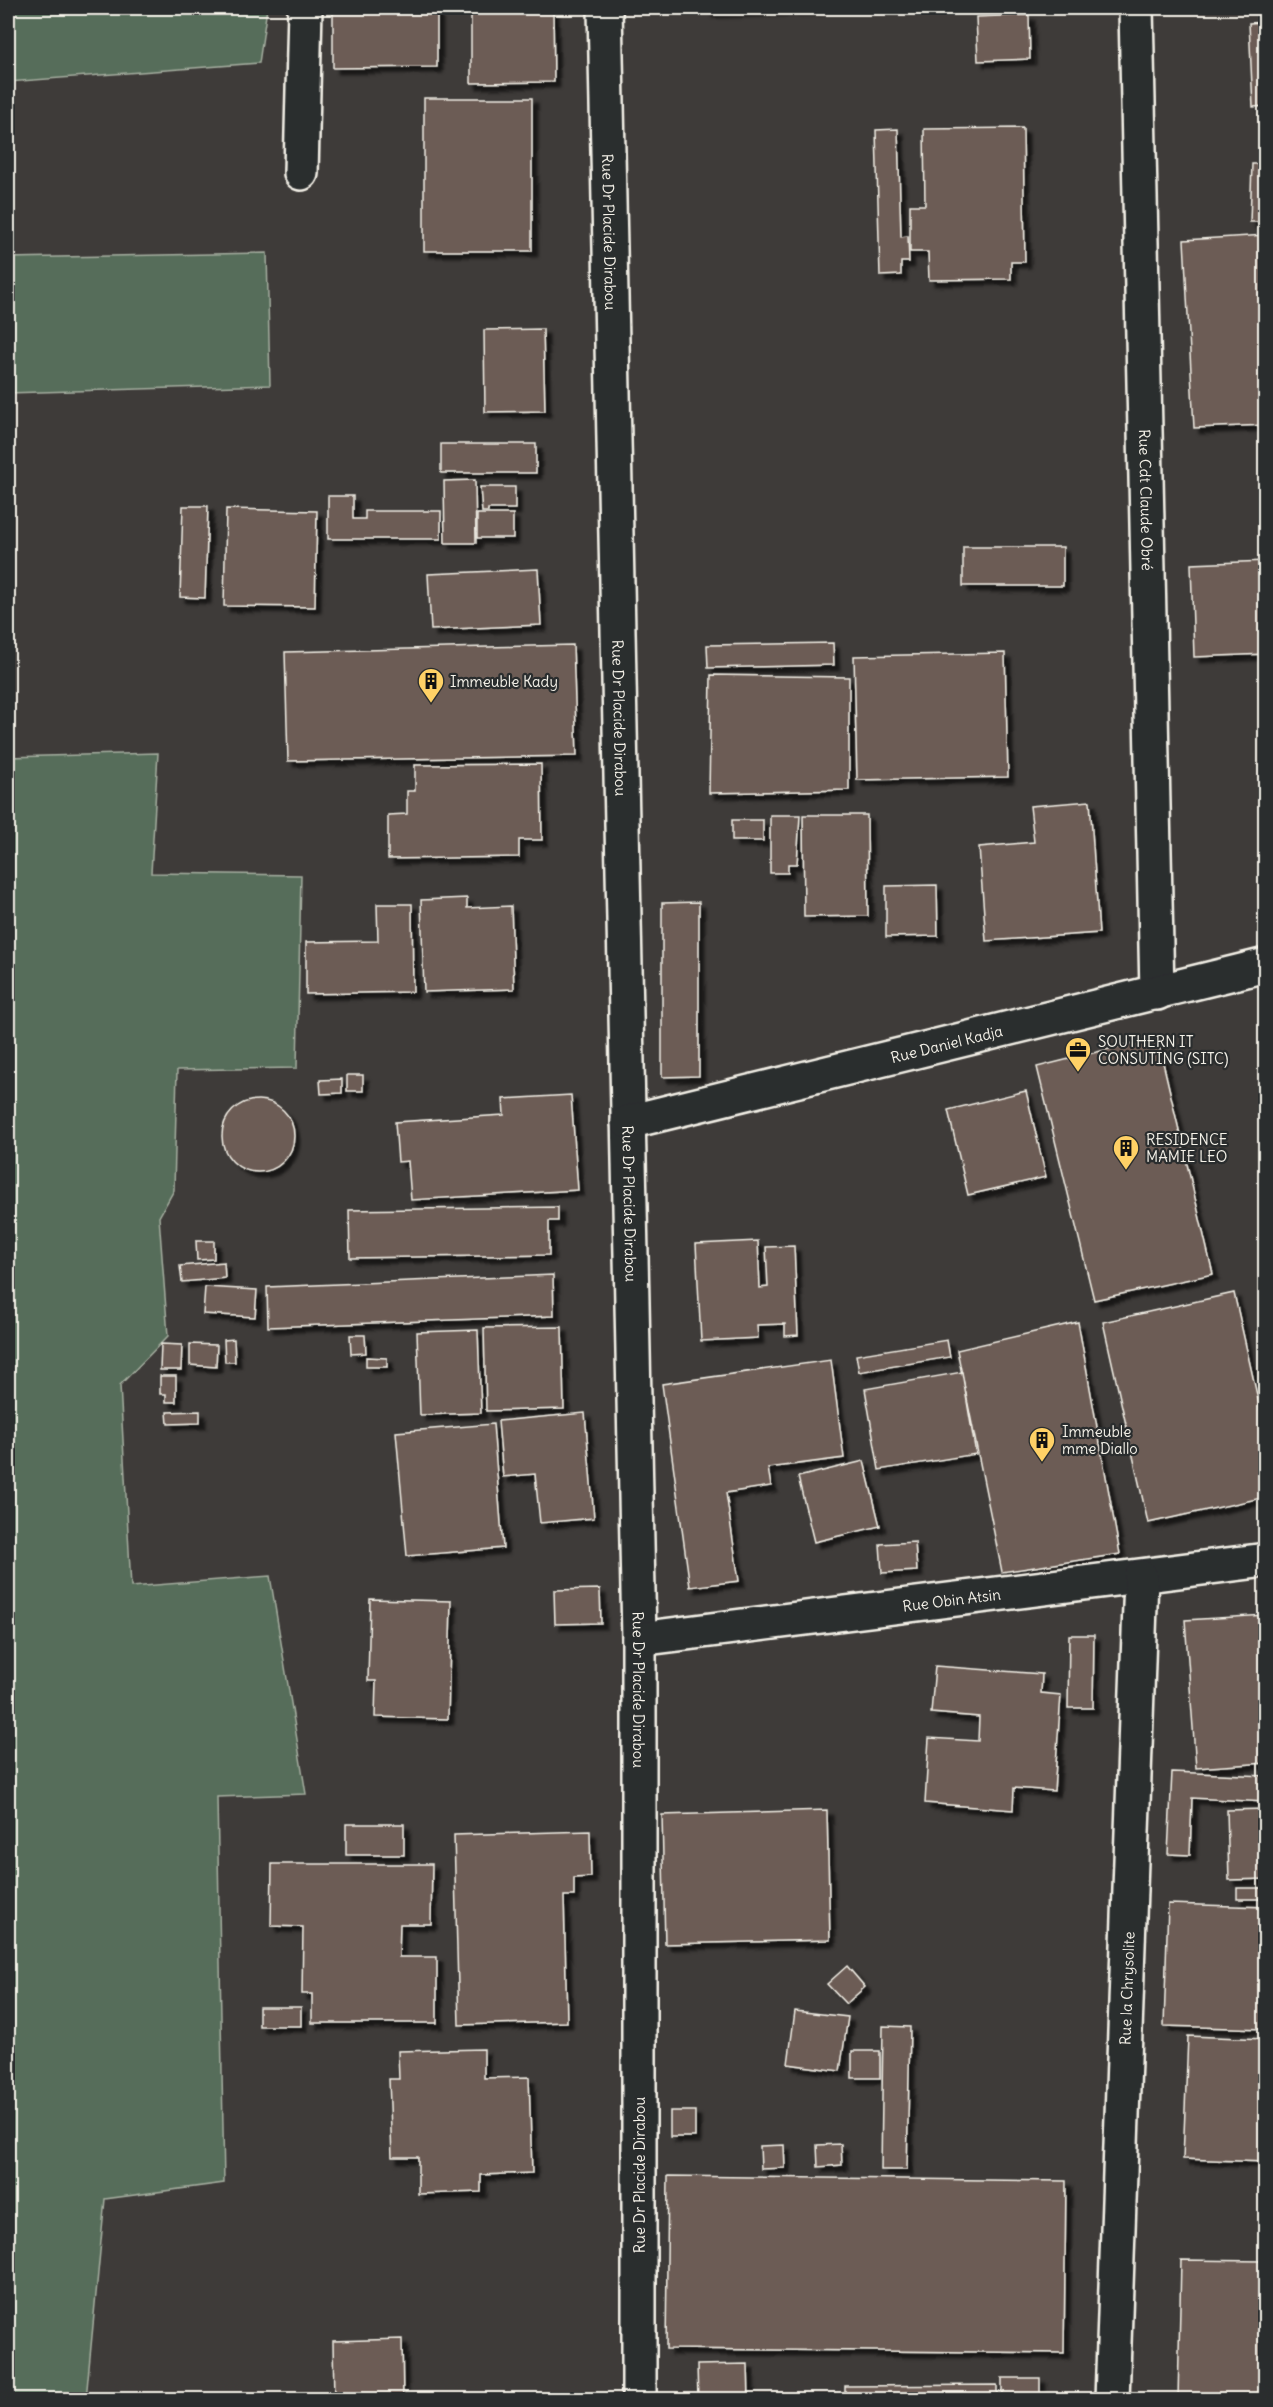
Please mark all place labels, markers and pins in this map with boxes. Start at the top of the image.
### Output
building icon: Immeuble Kady [416,666,446,704]
place label: Immeuble Kady [450,672,558,691]
place label: SOUTHERN IT CONSUTING (SITC) [1098,1032,1229,1068]
office icon: SOUTHERN IT CONSUTING (SITC) [1063,1035,1093,1073]
place label: RESIDENCE MAMIE LEO [1146,1130,1228,1166]
building icon: RESIDENCE MAMIE LEO [1111,1133,1141,1171]
place label: Immeuble mme Diallo [1062,1422,1138,1458]
building icon: Immeuble mme Diallo [1027,1425,1057,1463]

